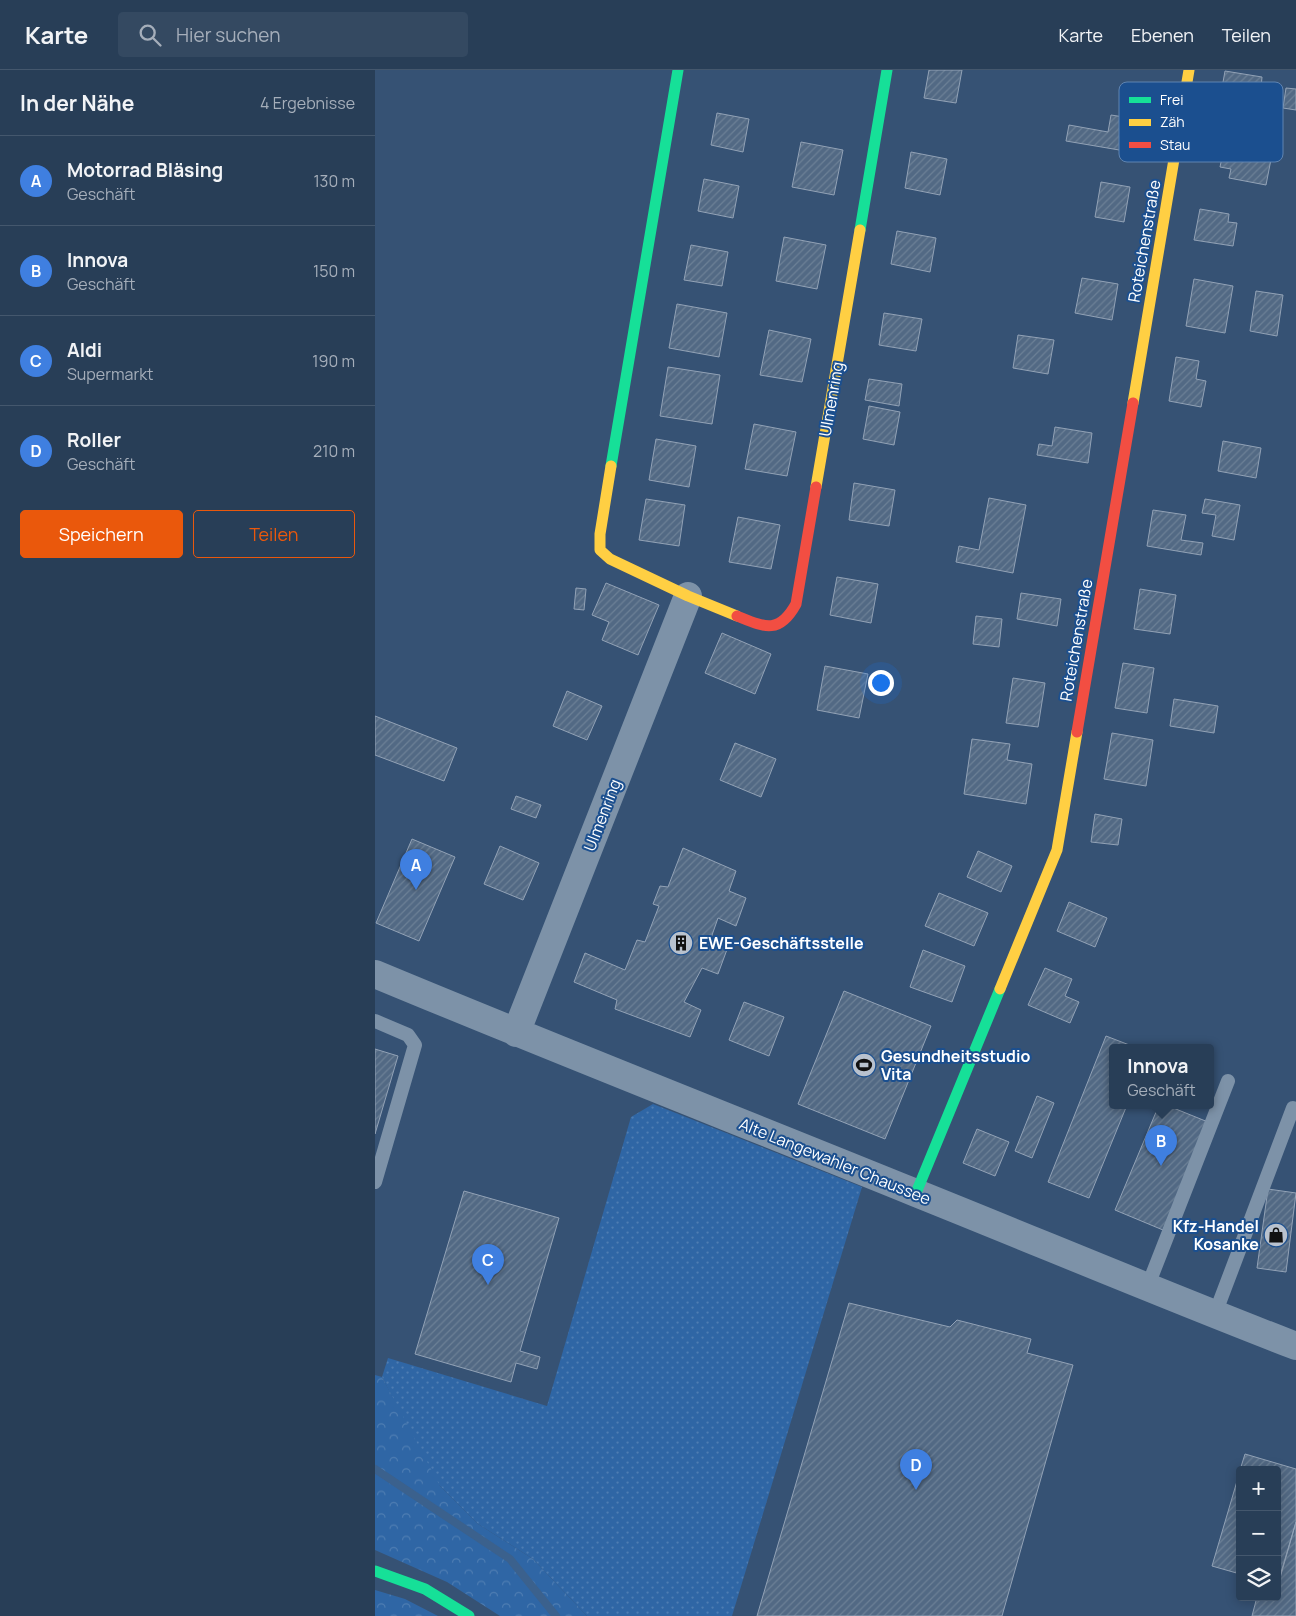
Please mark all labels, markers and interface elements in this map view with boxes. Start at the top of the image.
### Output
search box [118,12,468,57]
text: Karte [25,18,88,51]
icon: search [136,21,164,49]
text: Hier suchen [176,22,280,48]
text: Karte [1059,23,1103,47]
text: Ebenen [1131,23,1194,47]
text: Teilen [1222,23,1271,47]
legend [1119,82,1283,162]
text: In der Nähe [20,89,134,117]
text: Frei [1160,90,1183,109]
text: 4 Ergebnisse [260,92,355,114]
text: Zäh [1160,112,1185,131]
text: Stau [1160,135,1190,154]
text: Motorrad Bläsing [67,157,223,183]
text: A [31,170,41,192]
text: 130 m [313,170,355,192]
street label: Roteichenstraße [1122,178,1166,304]
text: Geschäft [67,183,135,205]
text: Innova [67,247,128,273]
text: B [31,260,41,282]
text: 150 m [313,260,355,282]
text: Geschäft [67,273,135,295]
text: Aldi [67,337,102,363]
text: C [30,350,42,372]
text: 190 m [312,350,355,372]
street label: Ulmenring [814,360,848,438]
text: Supermarkt [67,363,154,385]
text: Roller [67,427,121,453]
text: D [30,440,42,462]
text: 210 m [313,440,355,462]
text: Geschäft [67,453,135,475]
button: Speichern [20,510,183,558]
button: Teilen [193,510,355,558]
street label: Roteichenstraße [1054,577,1098,703]
your location [868,670,894,696]
street label: Ulmenring [578,776,626,854]
pin: A [400,849,432,890]
building icon: EWE-Geschäftsstelle [668,930,694,956]
place label: EWE-Geschäftsstelle [699,932,864,954]
popup [1109,1044,1214,1109]
place label: Gesundheitsstudio Vita [881,1045,1030,1085]
sports icon: Gesundheitsstudio Vita [851,1052,877,1078]
text: Innova [1127,1053,1189,1079]
text: Geschäft [1127,1079,1196,1101]
street label: Alte Langewahler Chaussee [736,1112,934,1210]
pin: B [1145,1125,1177,1166]
place label: Kfz-Handel Kosanke [1173,1215,1259,1255]
shop icon: Kfz-Handel Kosanke [1263,1222,1289,1248]
pin: C [472,1244,504,1285]
pin: D [900,1449,932,1490]
map controls [1236,1466,1281,1601]
button: + [1236,1466,1281,1511]
button: − [1236,1511,1281,1556]
button: layers [1236,1556,1281,1601]

